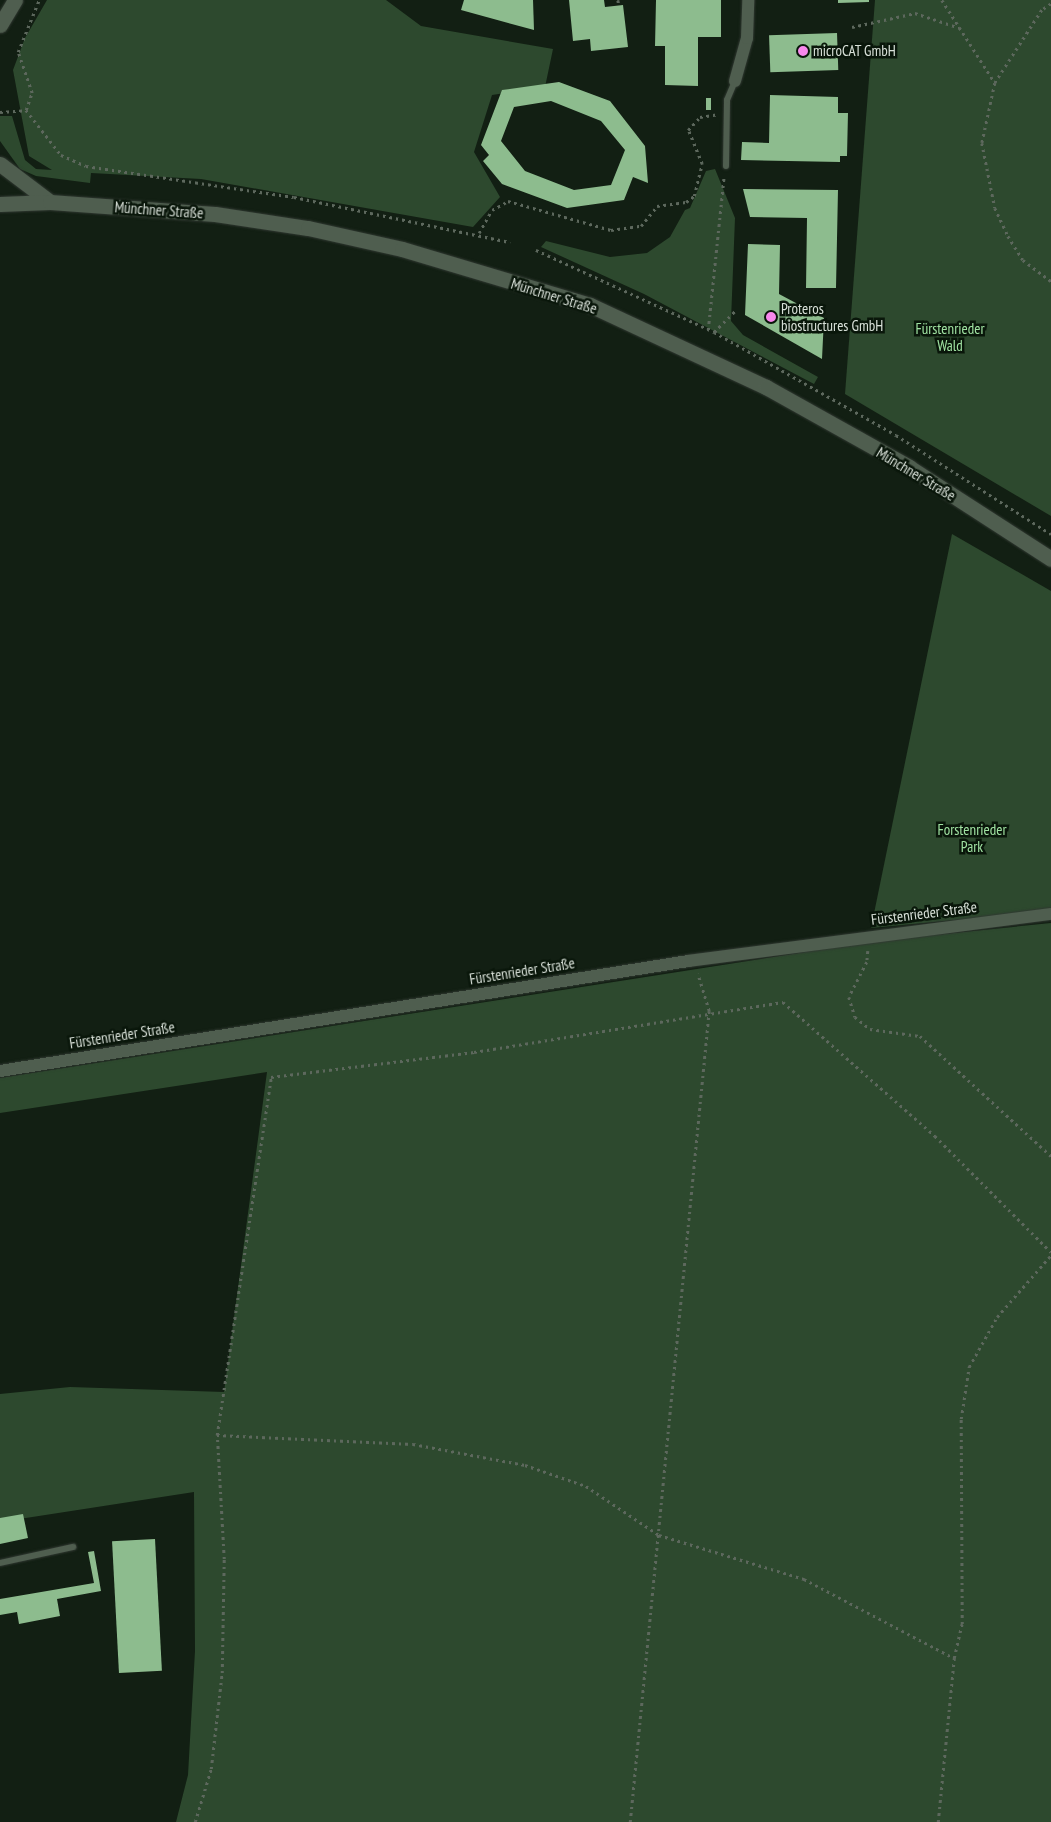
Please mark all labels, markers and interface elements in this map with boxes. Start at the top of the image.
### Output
place label: microCAT GmbH [813,42,896,60]
marker: microCAT GmbH [797,45,809,57]
street label: Münchner Straße [114,198,204,222]
street label: Münchner Straße [509,274,599,318]
place label: Proteros biostructures GmbH [781,299,883,334]
marker: Proteros biostructures GmbH [765,311,777,323]
park label: Fürstenrieder Wald [915,319,985,354]
street label: Münchner Straße [873,443,959,505]
park label: Forstenrieder Park [938,820,1006,855]
street label: Fürstenrieder Straße [870,898,978,928]
street label: Fürstenrieder Straße [468,954,576,988]
street label: Fürstenrieder Straße [68,1018,176,1052]

